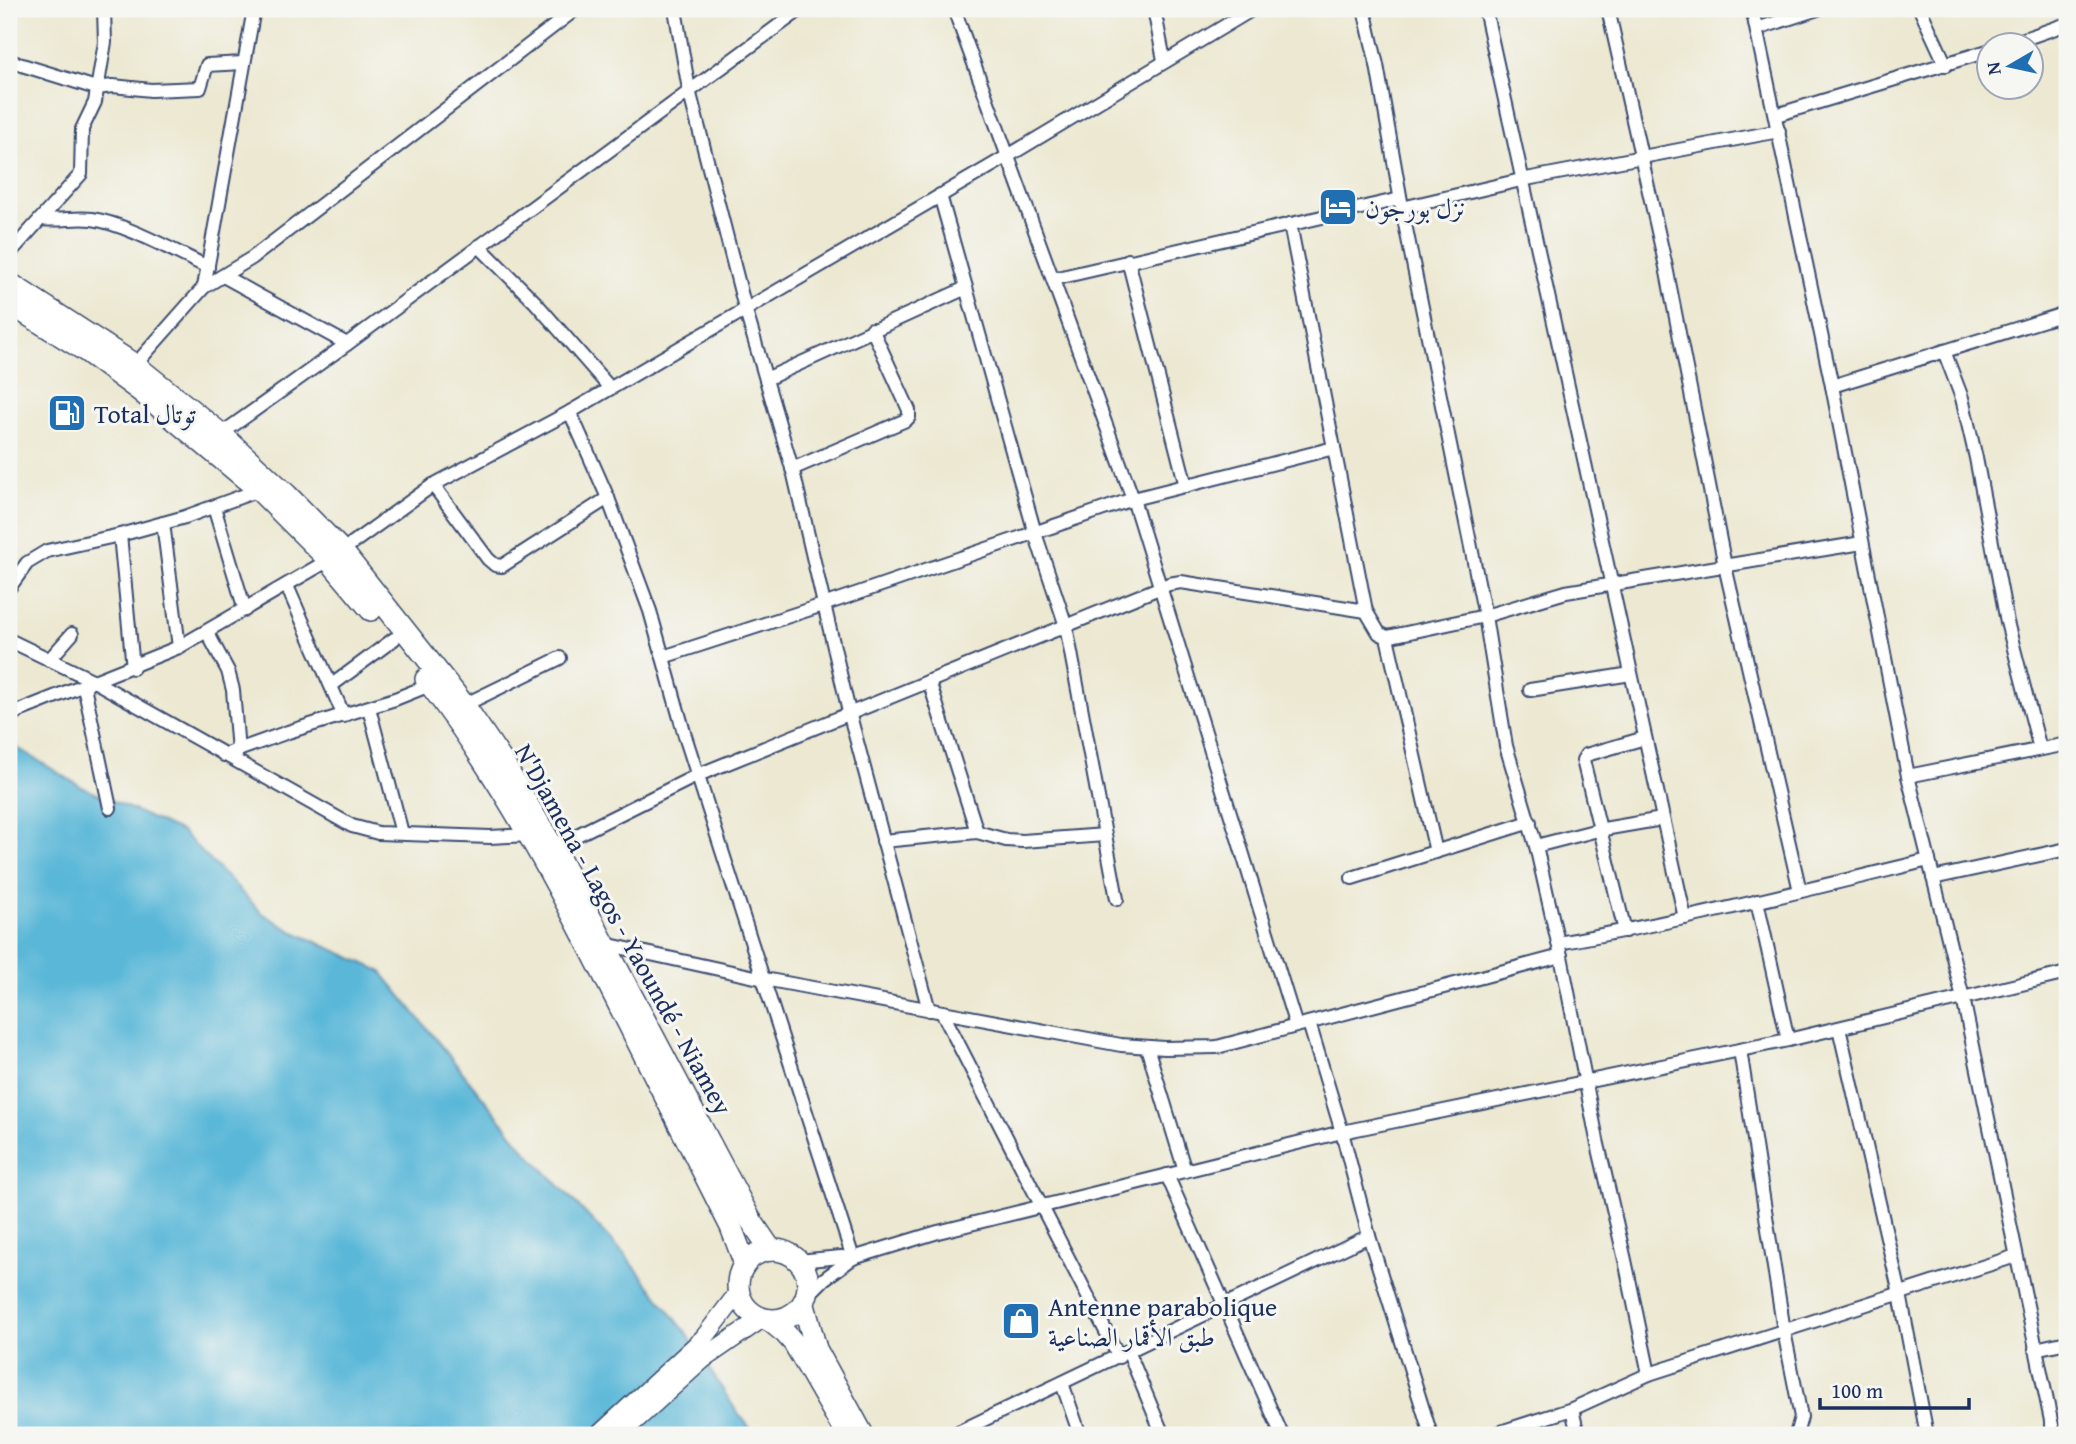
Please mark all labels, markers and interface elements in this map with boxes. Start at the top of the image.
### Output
north arrow [1974,32,2044,102]
text: N [1978,60,2008,77]
hotel icon: نزل بورجون [1317,186,1359,228]
place label: نزل بورجون [1365,188,1466,227]
fuel station icon: Total توتال [46,392,88,434]
place label: Total توتال [94,394,197,433]
street label: N'Djamena - Lagos - Yaoundé - Niamey [505,736,743,1122]
place label: Antenne parabolique طبق الأقمار الصناعية [1048,1287,1277,1356]
shop icon: Antenne parabolique طبق الأقمار الصناعية [1000,1300,1042,1342]
scale bar [1820,1367,1969,1411]
text: 100 m [1831,1375,1883,1406]

